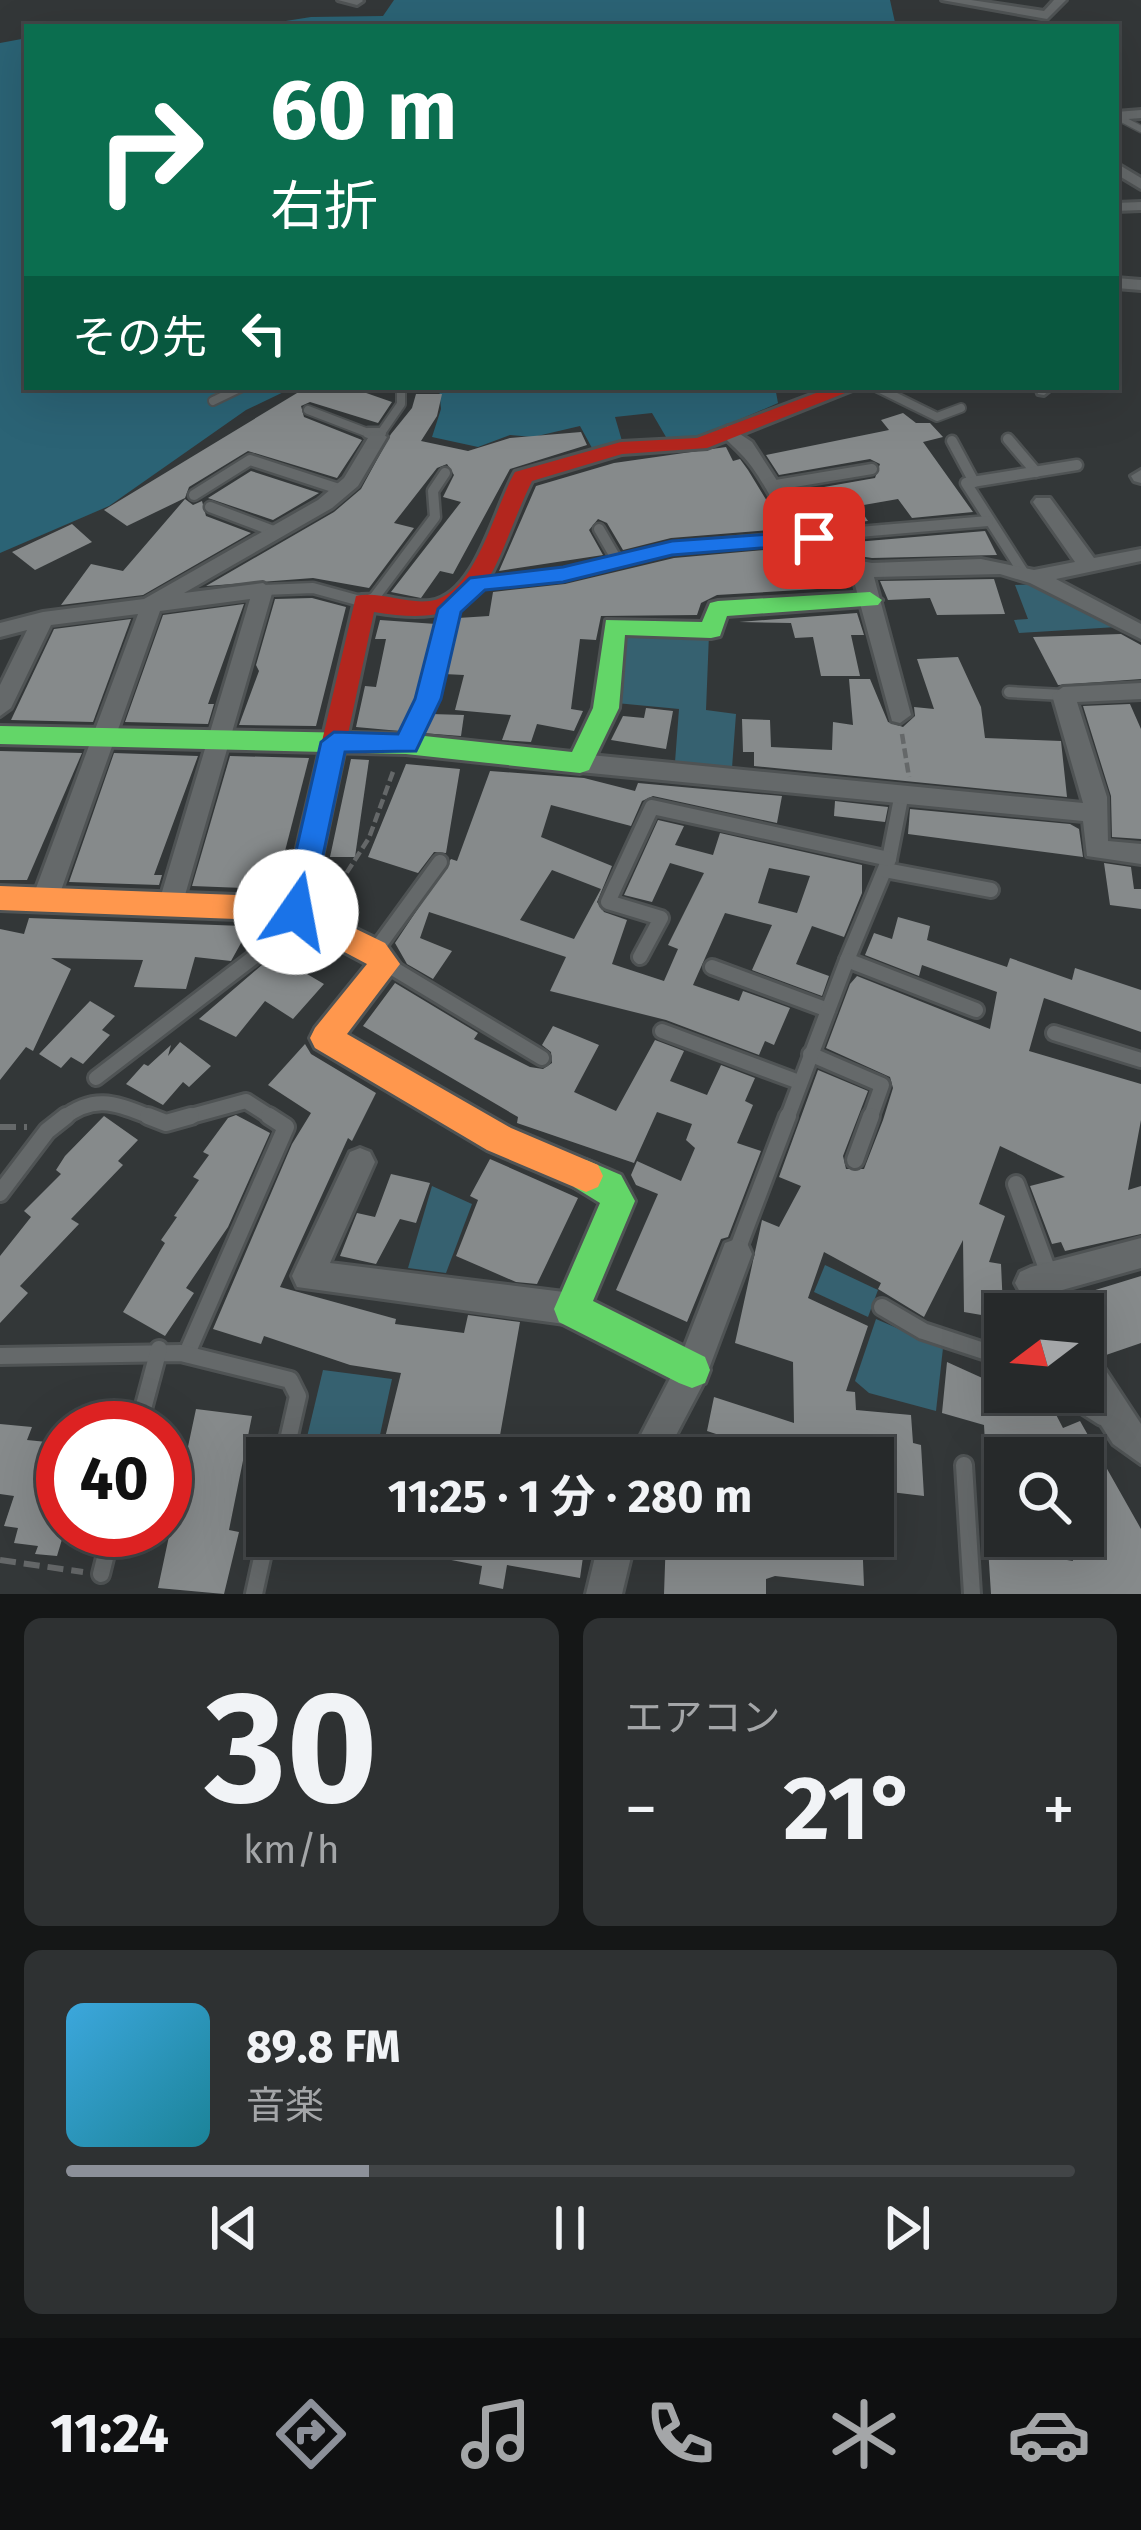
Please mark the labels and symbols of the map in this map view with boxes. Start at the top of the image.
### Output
pin [763,487,865,589]
position arrow [233,849,359,975]
north arrow [984,1293,1104,1413]
speed limit sign: 40 [36,1401,192,1557]

